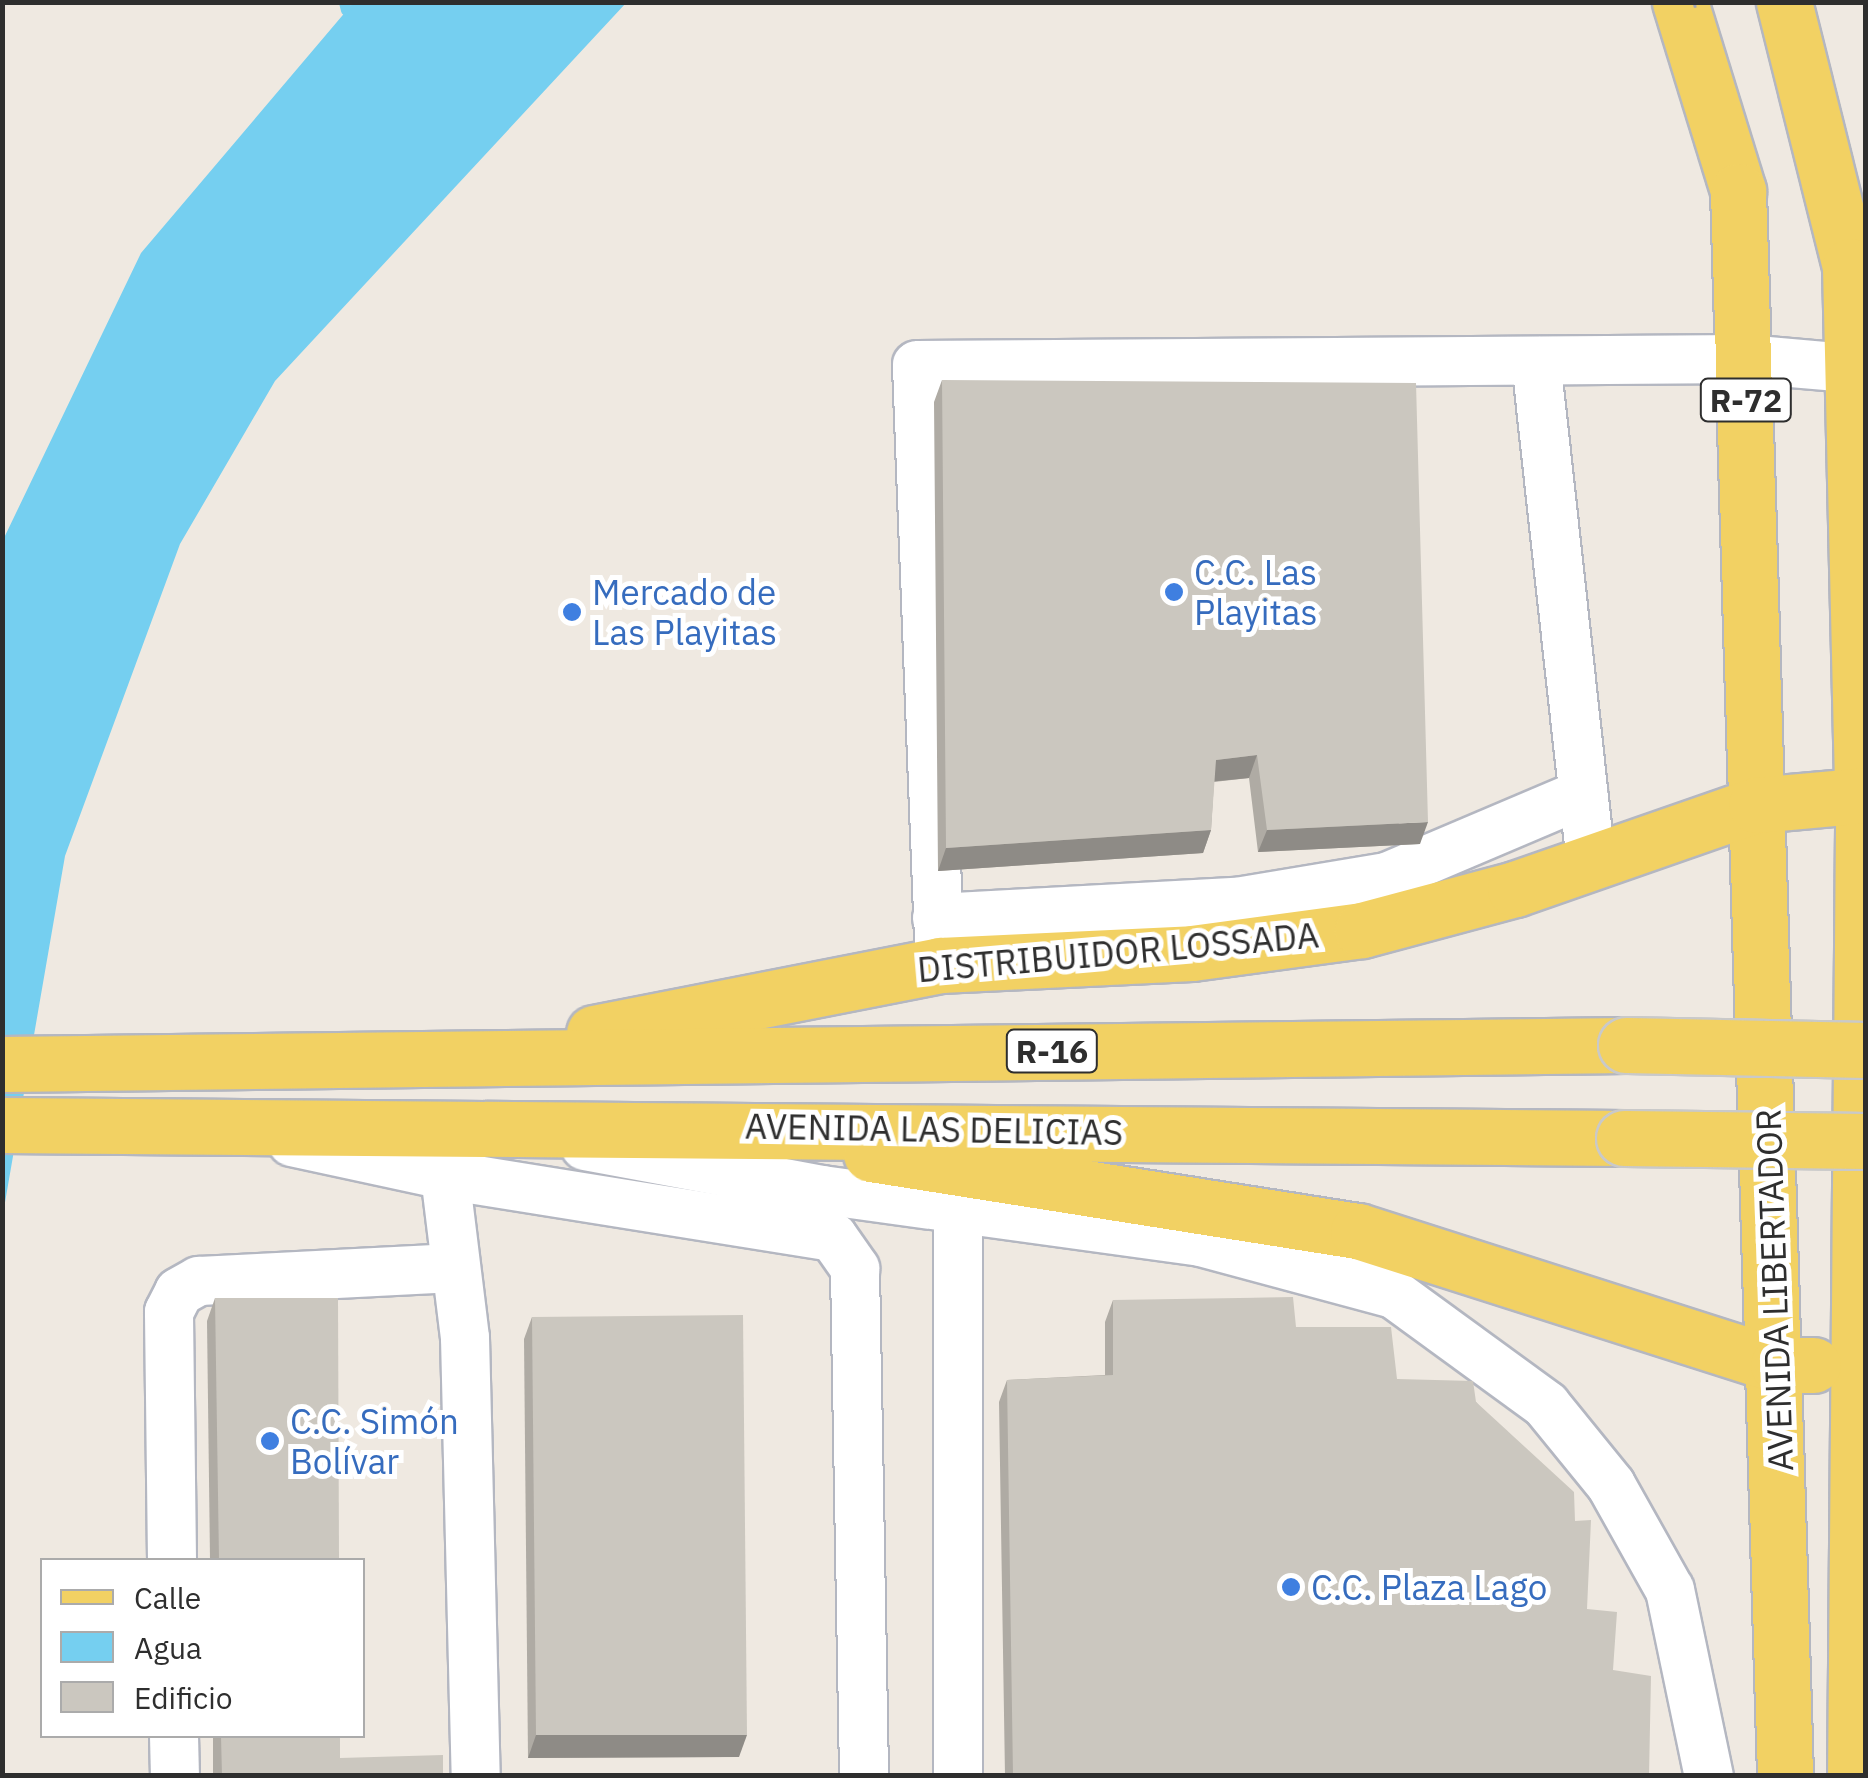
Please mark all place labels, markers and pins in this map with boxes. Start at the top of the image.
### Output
place label: C.C. Las Playitas [1194,551,1317,633]
place label: Mercado de Las Playitas [592,571,777,653]
marker: C.C. Las Playitas [1163,581,1185,603]
marker: Mercado de Las Playitas [561,601,583,623]
place label: C.C. Simón Bolívar [290,1400,459,1482]
marker: C.C. Simón Bolívar [259,1430,281,1452]
place label: C.C. Plaza Lago [1311,1566,1547,1608]
marker: C.C. Plaza Lago [1280,1576,1302,1598]

